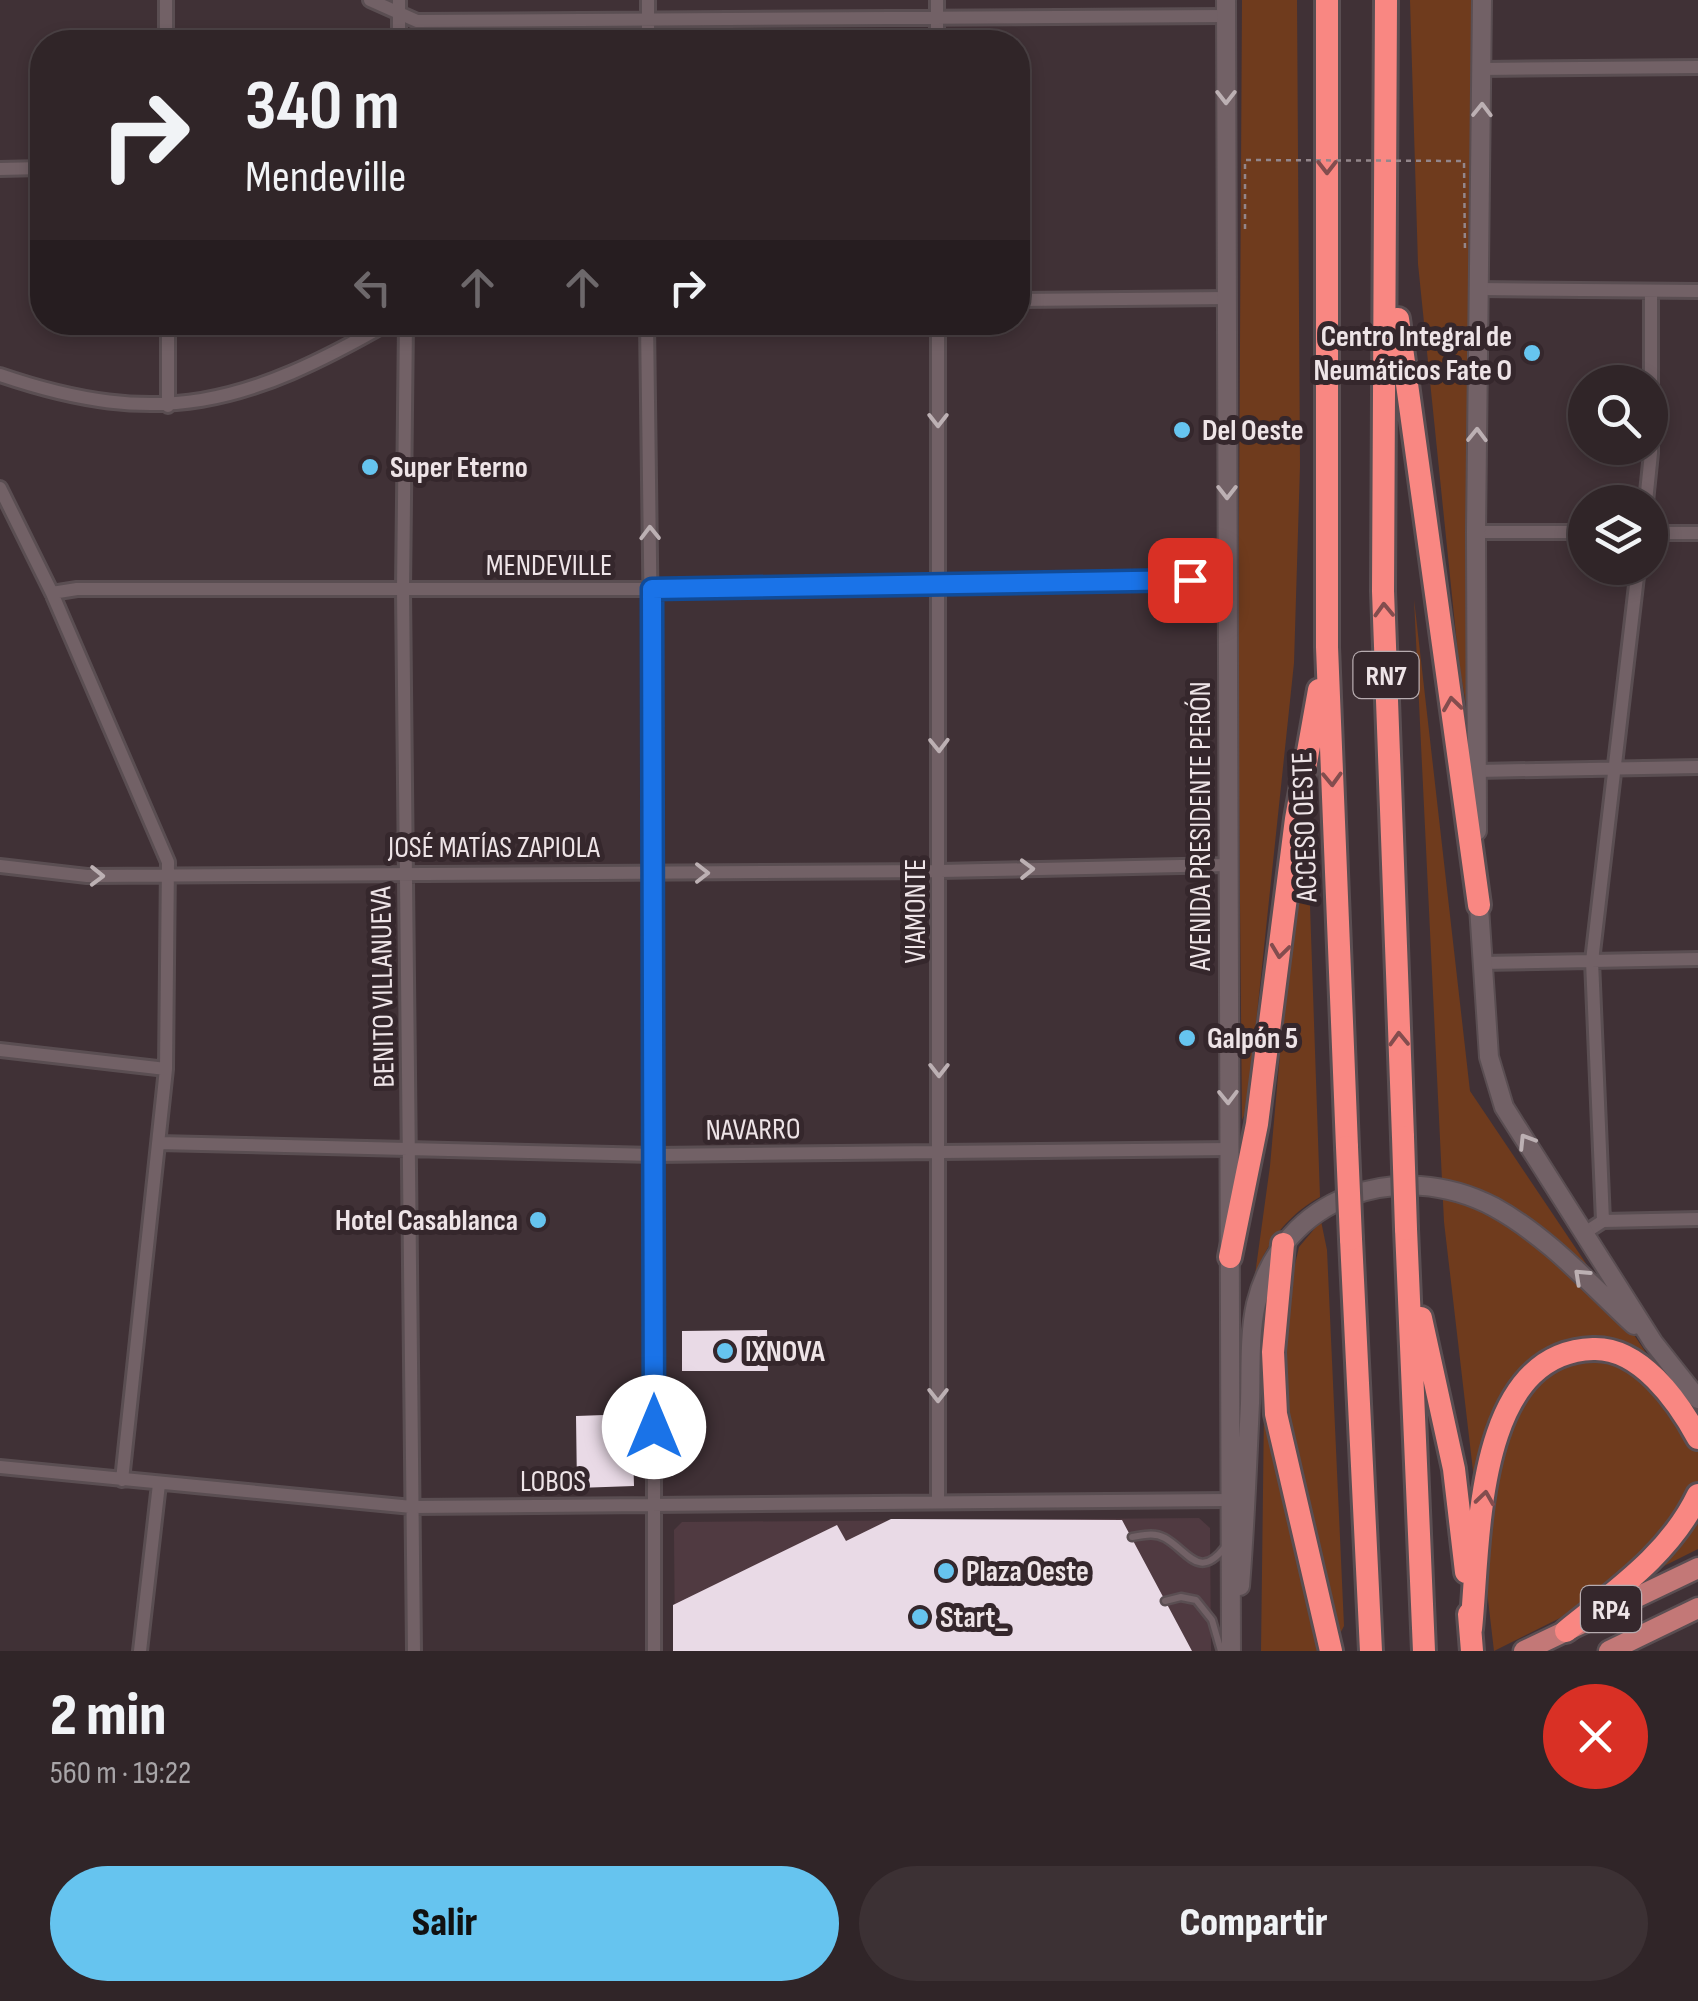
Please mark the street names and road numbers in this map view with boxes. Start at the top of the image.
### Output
street label: MENDEVILLE [486,548,612,584]
road number: RN7 [1354,652,1418,698]
street label: AVENIDA PRESIDENTE PERÓN [1183,681,1219,972]
street label: ACCESO OESTE [1284,751,1326,904]
street label: JOSÉ MATÍAS ZAPIOLA [387,830,600,866]
street label: VIAMONTE [898,859,934,963]
street label: BENITO VILLANUEVA [363,886,403,1088]
street label: NAVARRO [705,1111,801,1149]
street label: LOBOS [520,1464,586,1500]
road number: RP4 [1581,1586,1641,1632]

